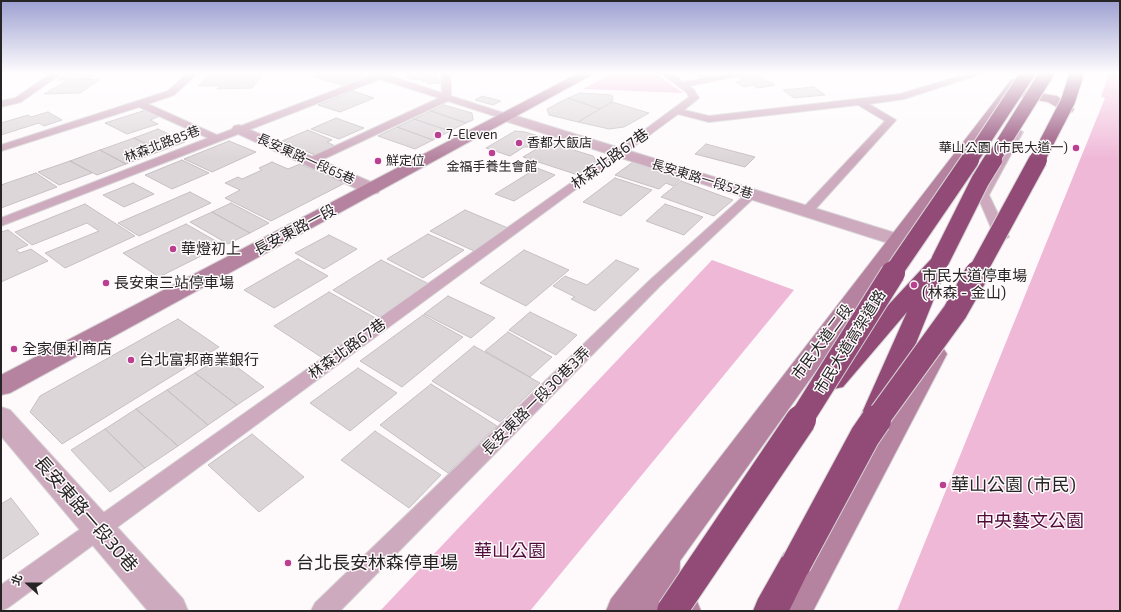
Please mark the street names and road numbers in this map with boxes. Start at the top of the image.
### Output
street label: 林森北路85巷 [122,122,202,166]
street label: 林森北路67巷 [568,125,652,193]
street label: 長安東路一段65巷 [255,130,357,188]
street label: 長安東路一段52巷 [649,156,755,202]
street label: 長安東路一段 [251,201,339,259]
street label: 市民大道高架道路 [811,286,889,398]
street label: 市民大道二段 [788,301,856,383]
street label: 林森北路67巷 [305,315,389,383]
street label: 長安東路一段30巷3弄 [478,343,594,459]
street label: 長安東路一段30巷 [30,451,142,577]

